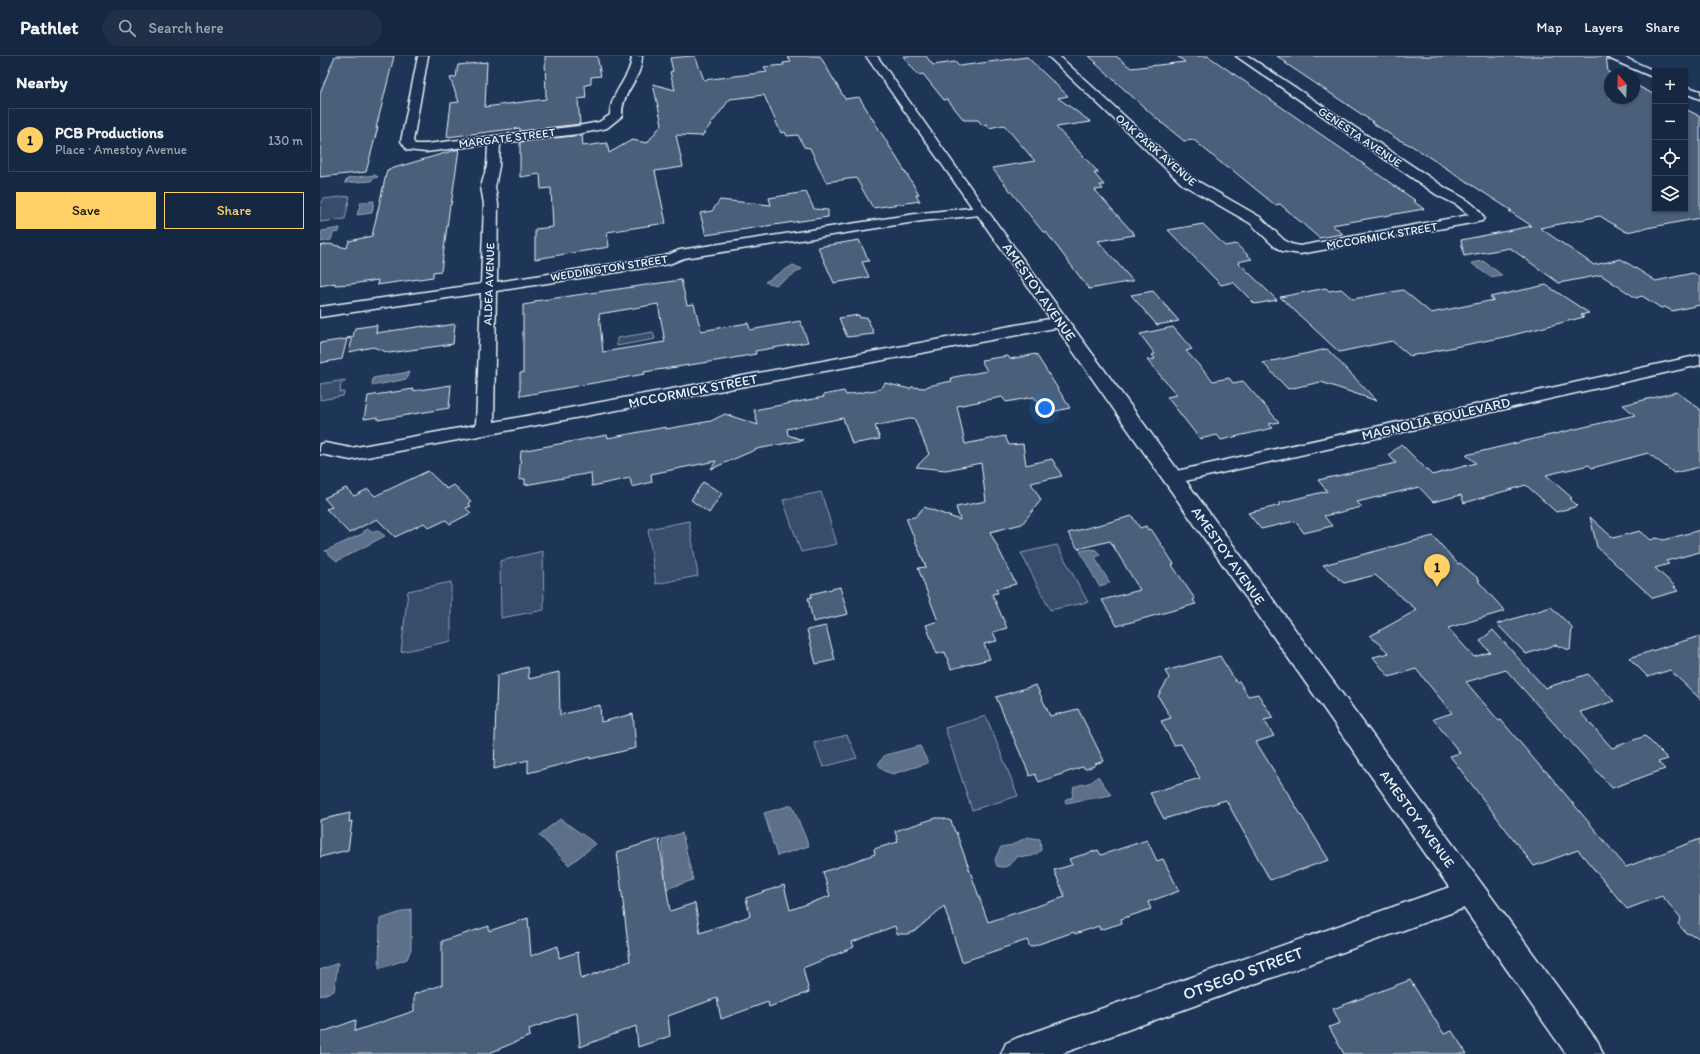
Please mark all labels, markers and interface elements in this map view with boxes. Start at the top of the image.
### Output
search box [102,10,382,46]
text: Pathlet [20,16,78,39]
icon: search [116,17,138,39]
text: Search here [148,19,224,37]
text: Map [1537,19,1562,36]
text: Layers [1584,19,1623,36]
text: Share [1645,19,1680,36]
north arrow [1604,68,1640,104]
map controls [1652,68,1688,212]
button: + [1652,68,1688,104]
text: Nearby [16,72,68,92]
street label: GENESTA AVENUE [1316,104,1405,170]
button: − [1652,104,1688,140]
street label: OAK PARK AVENUE [1112,111,1200,189]
text: PCB Productions [55,124,164,142]
street label: MARGATE STREET [458,125,556,151]
text: 1 [27,133,33,148]
text: 130 m [268,133,303,148]
button: locate [1652,140,1688,176]
text: Place · Amestoy Avenue [55,142,187,157]
button: layers [1652,176,1688,212]
button: Save [16,192,156,229]
button: Share [164,192,304,229]
street label: MCCORMICK STREET [1325,219,1439,253]
street label: AMESTOY AVENUE [999,240,1079,345]
street label: ALDEA AVENUE [481,242,497,326]
street label: WEDDINGTON STREET [549,252,669,284]
street label: MCCORMICK STREET [627,370,759,412]
street label: MAGNOLIA BOULEVARD [1360,394,1512,444]
your location [1035,398,1055,418]
street label: AMESTOY AVENUE [1188,504,1268,609]
pin: 1 [1424,554,1450,587]
street label: AMESTOY AVENUE [1376,767,1458,871]
street label: OTSEGO STREET [1180,942,1306,1004]

